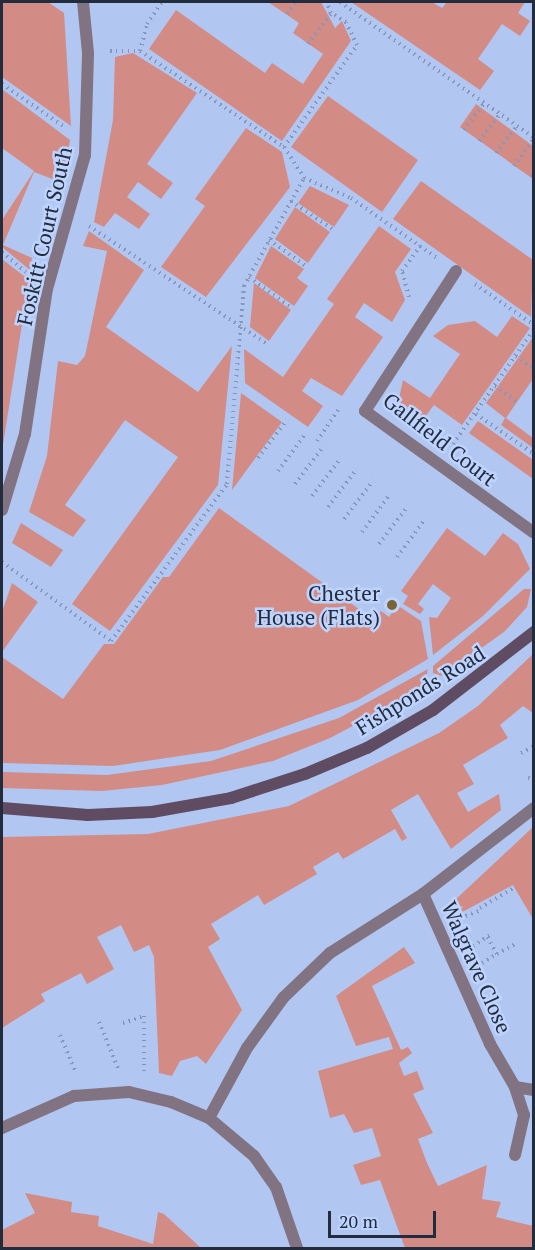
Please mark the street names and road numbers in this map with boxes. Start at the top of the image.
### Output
street label: Foskitt Court South [11,144,77,328]
street label: Gallfield Court [378,387,502,491]
street label: Fishponds Road [351,640,489,740]
street label: Walgrave Close [437,897,517,1037]

